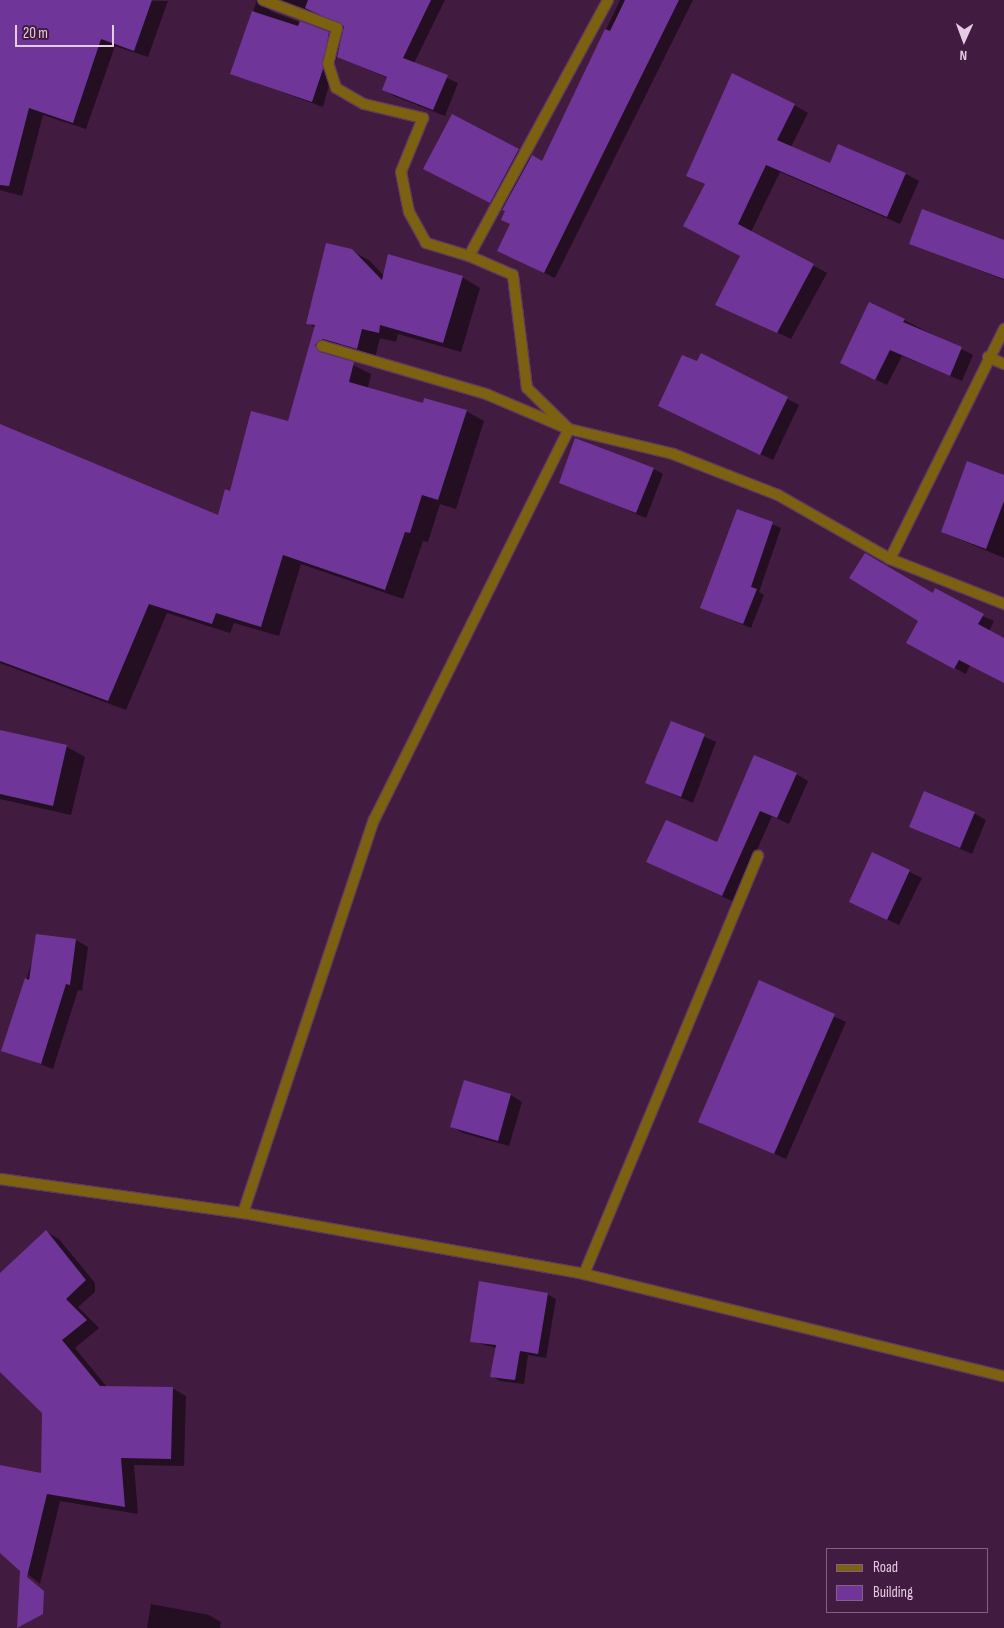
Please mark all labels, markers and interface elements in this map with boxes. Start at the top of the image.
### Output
scale bar [18,15,116,47]
north arrow [939,15,989,65]
text: 20 m [23,24,48,43]
text: N [959,47,968,64]
legend [826,1548,989,1613]
text: Road [873,1558,898,1577]
text: Building [873,1583,913,1602]

